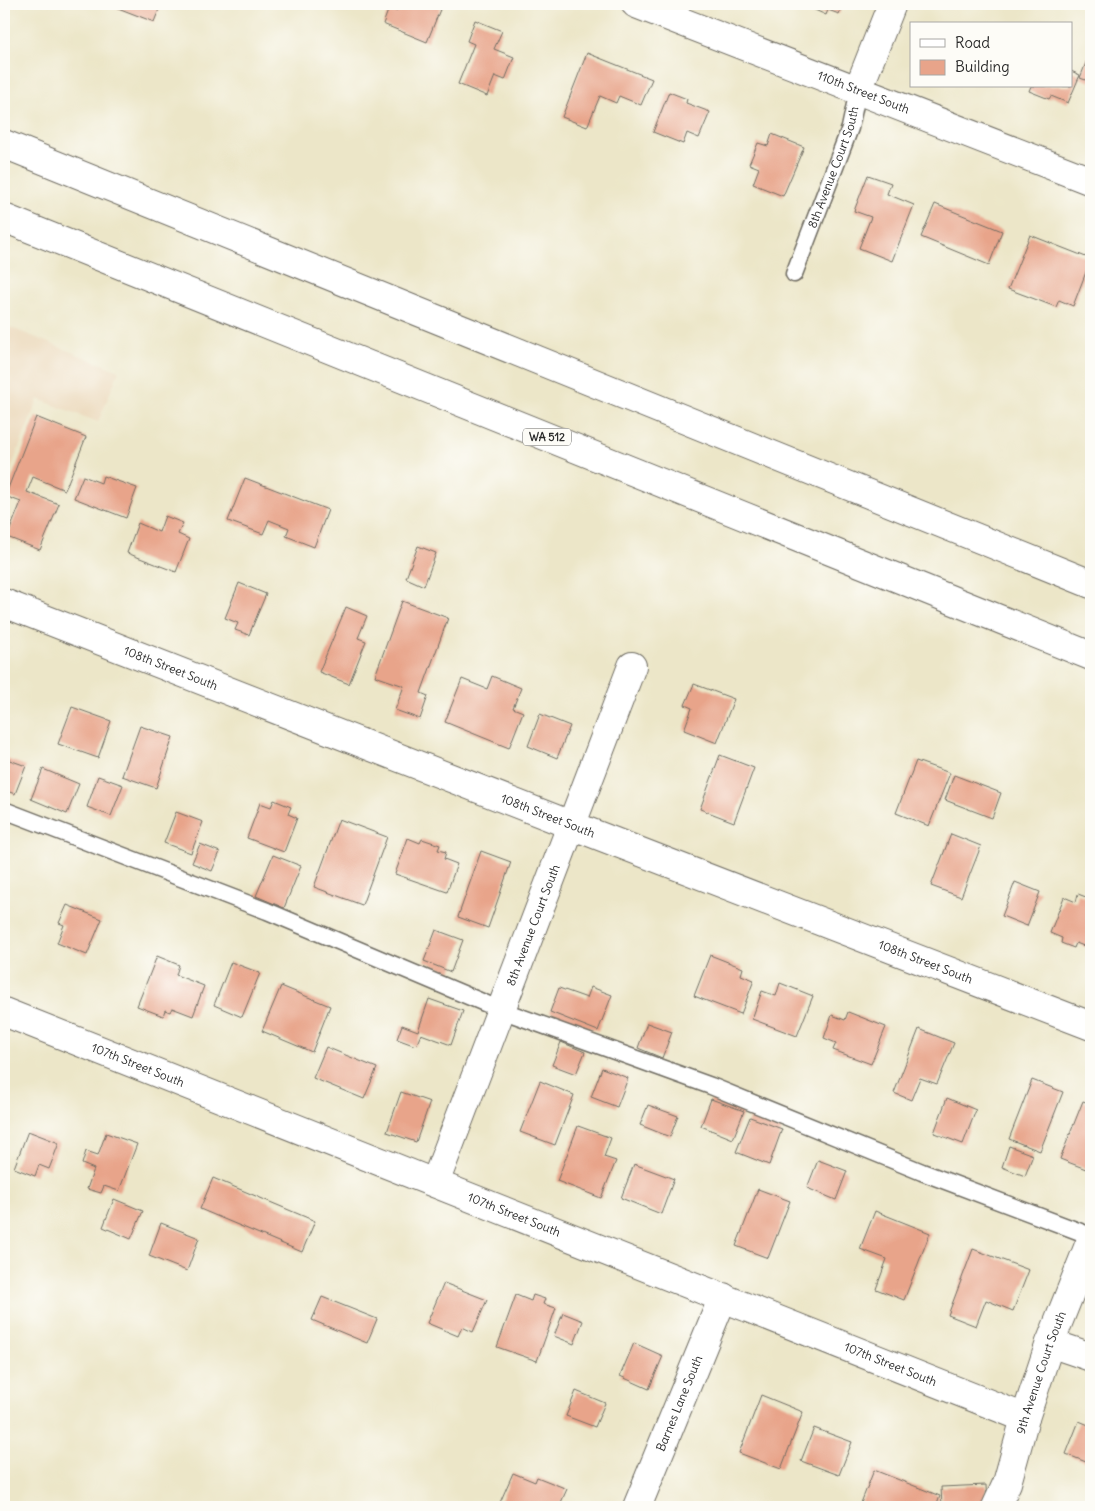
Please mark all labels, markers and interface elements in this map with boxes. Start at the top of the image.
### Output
legend [910,22,1072,88]
text: Road [955,33,990,52]
text: Building [955,57,1010,76]
street label: 110th Street South [815,67,912,117]
street label: 8th Avenue Court South [804,105,861,230]
road number: WA 512 [523,428,571,446]
street label: 108th Street South [122,643,220,693]
street label: 108th Street South [499,790,597,841]
street label: 8th Avenue Court South [503,862,563,988]
street label: 108th Street South [876,937,975,987]
street label: 107th Street South [89,1040,187,1090]
street label: 107th Street South [466,1189,563,1240]
street label: 9th Avenue Court South [1013,1309,1069,1435]
street label: 107th Street South [842,1339,939,1389]
street label: Barnes Lane South [653,1353,705,1453]

